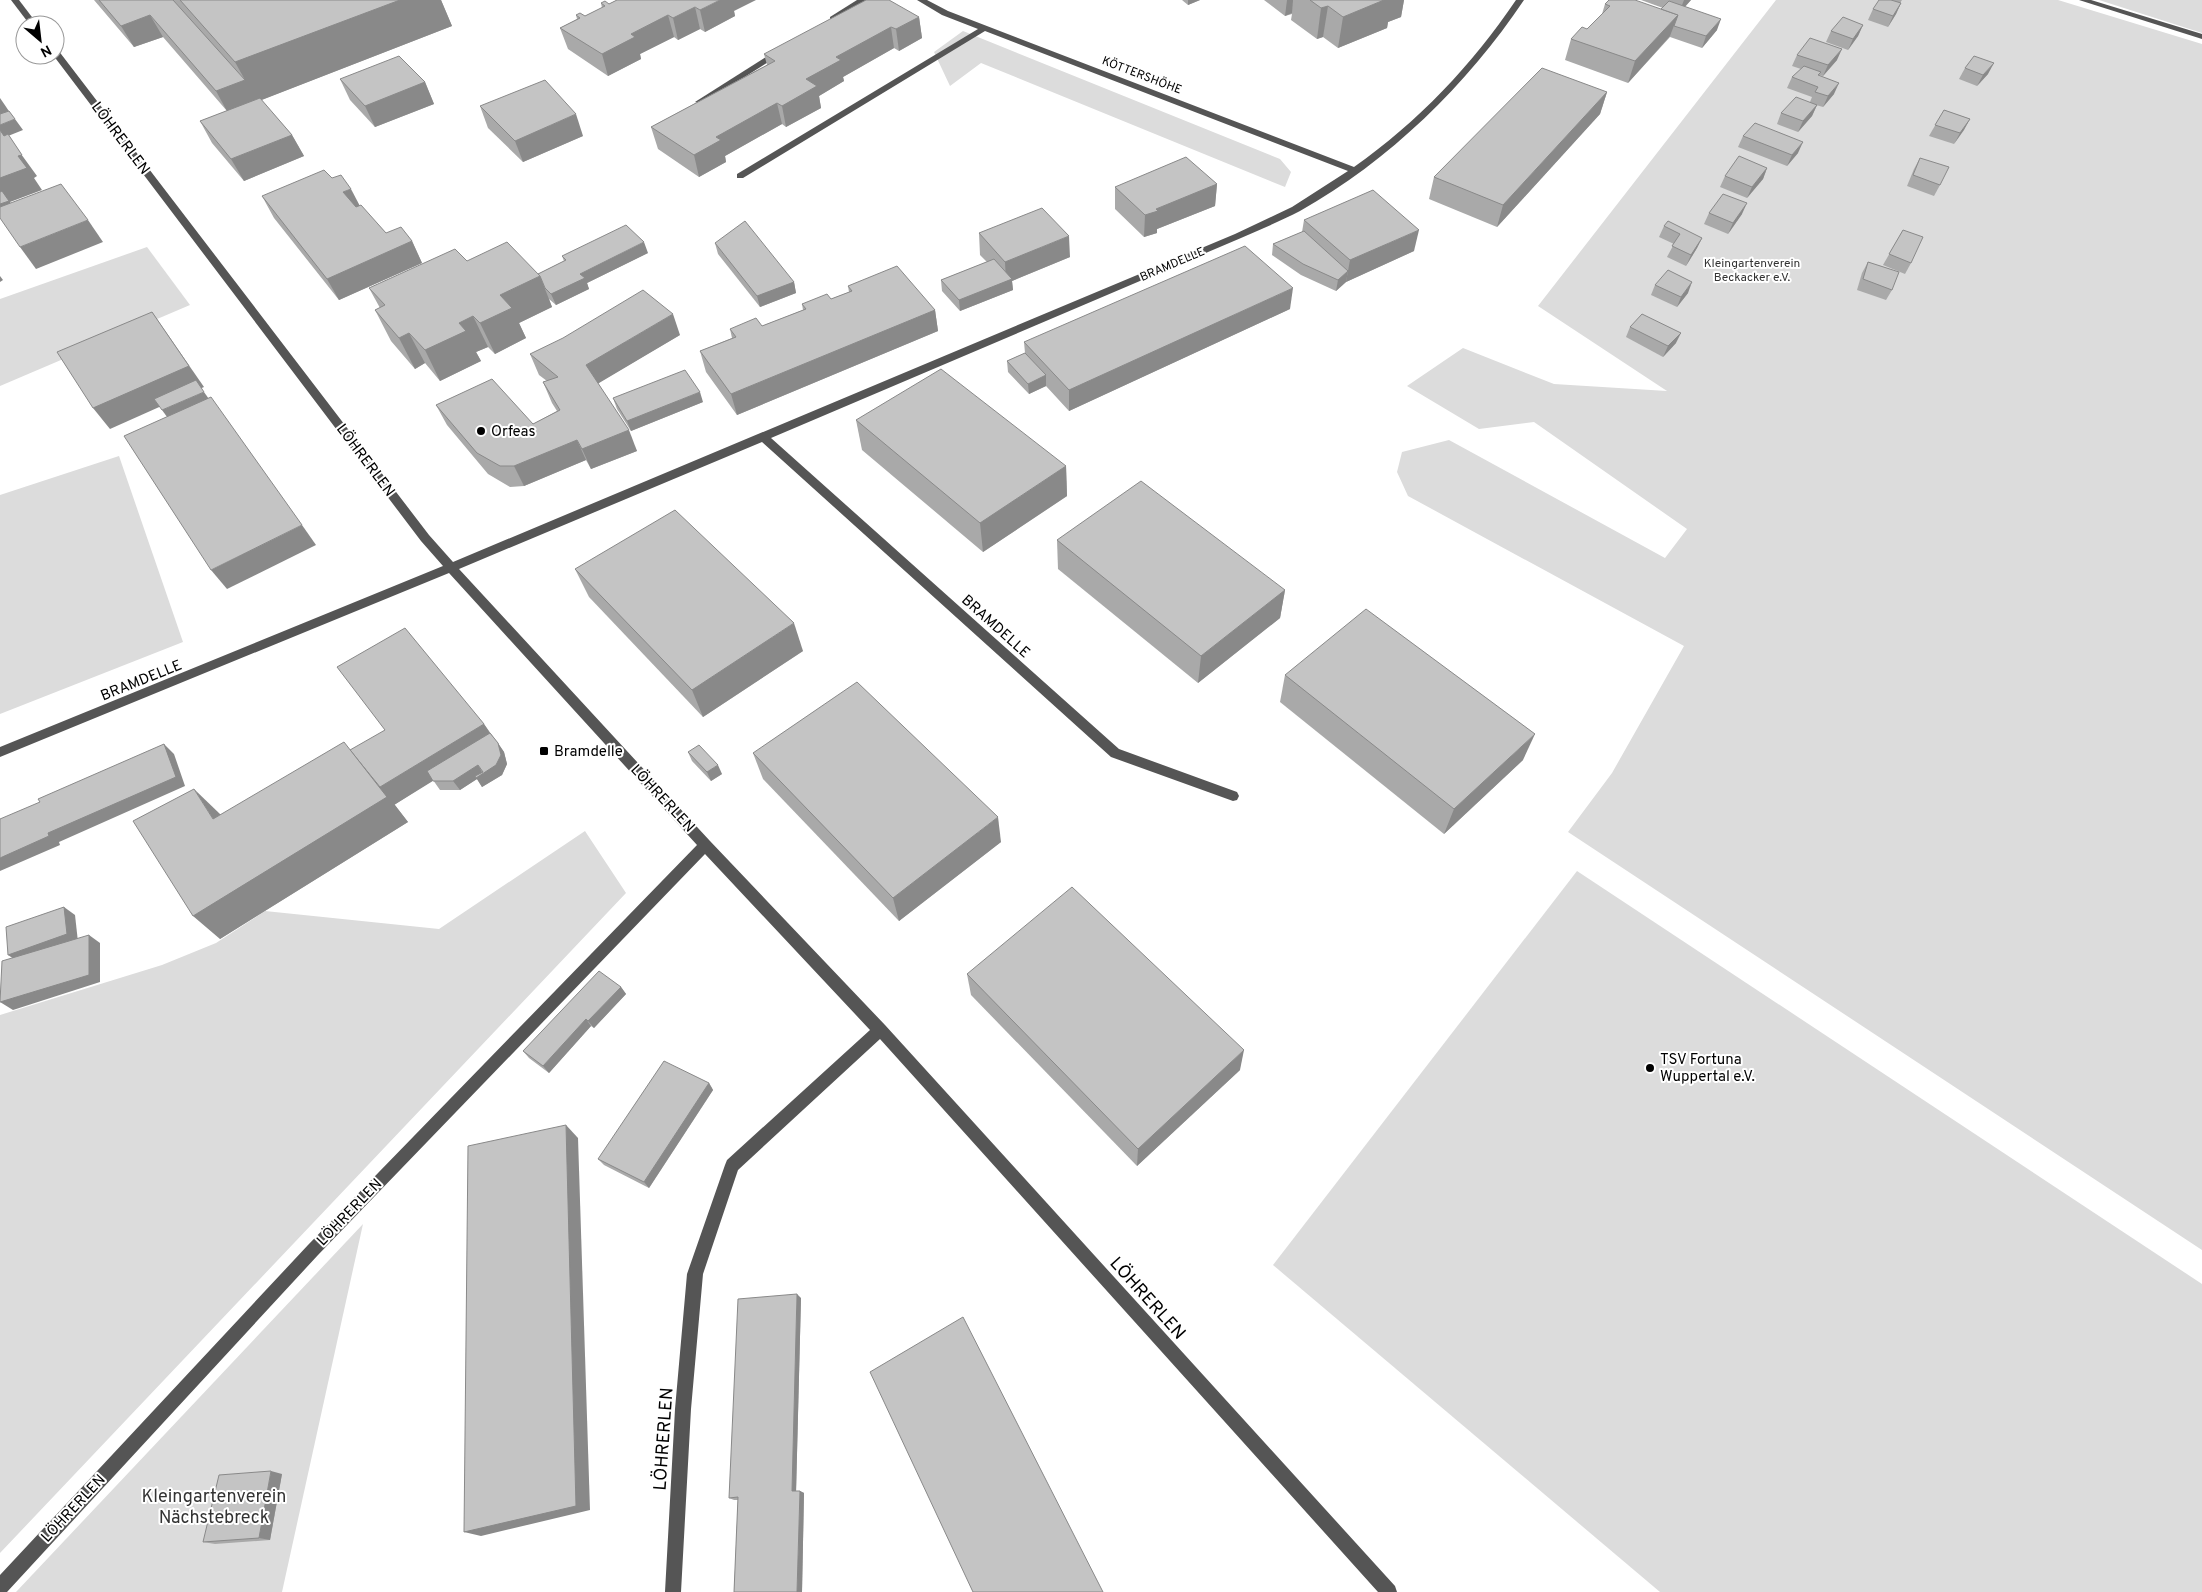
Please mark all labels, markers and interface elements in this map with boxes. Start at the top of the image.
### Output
north arrow [15,15,65,65]
text: N [37,40,54,60]
street label: KÖTTERSHÖHE [1099,53,1184,99]
street label: LÖHRERLEN [86,98,154,179]
street label: BRAMDELLE [1138,244,1207,286]
park label: Kleingartenverein Beckacker e.V. [1704,256,1800,286]
street label: LÖHRERLEN [331,420,399,501]
place label: Orfeas [491,423,536,442]
marker: Orfeas [475,425,487,437]
street label: BRAMDELLE [957,591,1033,663]
street label: BRAMDELLE [98,656,185,706]
place label: Bramdelle [554,743,623,762]
marker: Bramdelle [538,745,550,757]
street label: LÖHRERLEN [626,760,699,837]
place label: TSV Fortuna Wuppertal e.V. [1660,1051,1755,1087]
marker: TSV Fortuna Wuppertal e.V. [1644,1062,1656,1074]
street label: LÖHRERLEN [313,1175,387,1251]
street label: LÖHRERLEN [1104,1252,1192,1345]
street label: LÖHRERLEN [647,1387,680,1492]
street label: LÖHRERLEN [37,1470,110,1547]
park label: Kleingartenverein Nächstebreck [141,1486,287,1530]

